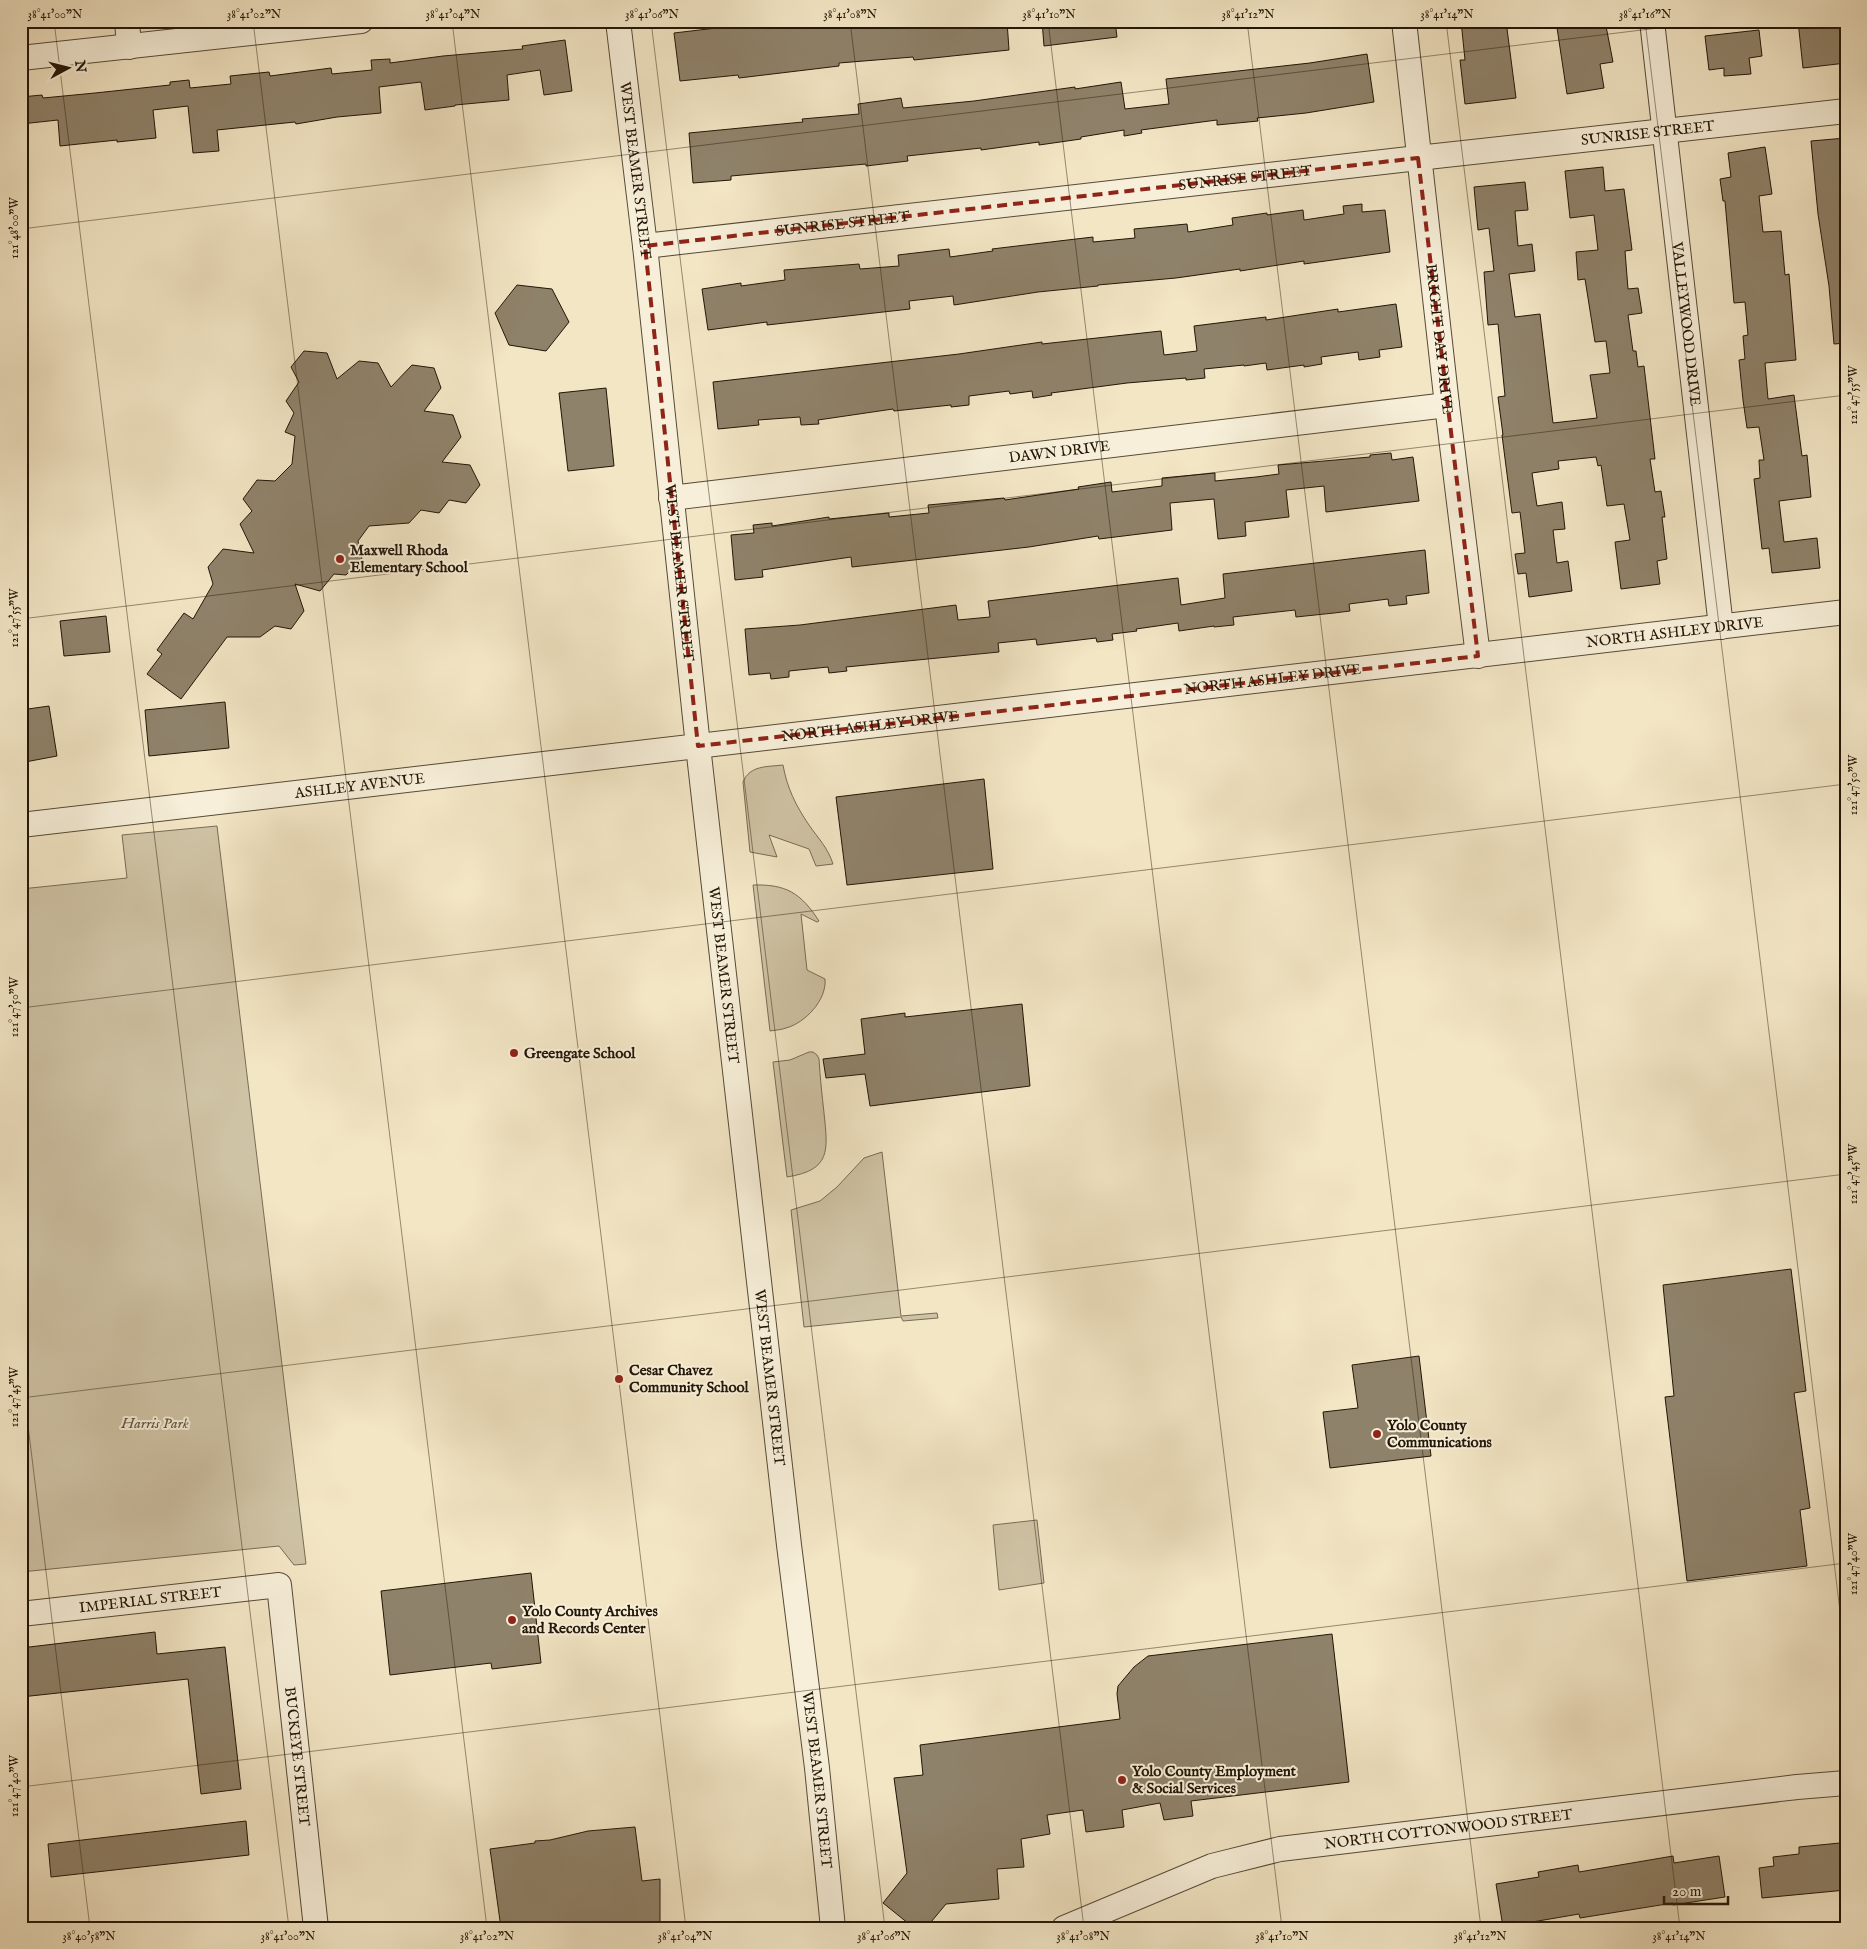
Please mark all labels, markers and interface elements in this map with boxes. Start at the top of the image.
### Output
text: 38°41'00"N [28,7,83,22]
text: 38°41'02"N [227,7,282,22]
text: 38°41'04"N [426,7,481,22]
text: 38°41'06"N [625,7,680,22]
text: 38°41'08"N [823,7,877,22]
text: 38°41'10"N [1022,7,1076,22]
text: 38°41'12"N [1221,7,1275,22]
text: 38°41'14"N [1420,7,1474,22]
text: 38°41'16"N [1619,7,1672,22]
north arrow [42,42,92,92]
text: N [70,58,90,74]
street label: WEST BEAMER STREET [615,81,655,259]
street label: SUNRISE STREET [1580,117,1716,150]
street label: SUNRISE STREET [1177,161,1313,195]
text: 121°48'00"W [7,197,22,259]
street label: SUNRISE STREET [775,207,911,241]
street label: VALLEYWOOD DRIVE [1667,240,1705,407]
street label: BRIGHT DAY DRIVE [1421,263,1457,415]
text: 121°47'55"W [1846,365,1861,424]
street label: DAWN DRIVE [1008,436,1111,467]
street label: WEST BEAMER STREET [660,483,698,662]
place label: Maxwell Rhoda Elementary School [350,541,469,577]
marker: Maxwell Rhoda Elementary School [334,553,346,565]
text: 121°47'55"W [7,588,22,647]
street label: NORTH ASHLEY DRIVE [1585,613,1764,652]
street label: NORTH ASHLEY DRIVE [1183,660,1362,699]
street label: NORTH ASHLEY DRIVE [781,707,960,746]
text: 121°47'50"W [1846,754,1861,815]
street label: ASHLEY AVENUE [293,769,426,803]
street label: WEST BEAMER STREET [704,886,743,1065]
text: 121°47'50"W [7,976,22,1037]
place label: Greengate School [524,1044,636,1063]
marker: Greengate School [508,1047,520,1059]
text: 121°47'45"W [1846,1143,1861,1204]
street label: WEST BEAMER STREET [750,1288,789,1467]
place label: Cesar Chavez Community School [629,1361,750,1397]
text: 121°47'45"W [7,1366,22,1427]
marker: Cesar Chavez Community School [613,1373,625,1385]
park label: Harris Park [120,1414,189,1433]
place label: Yolo County Communications [1387,1416,1493,1452]
marker: Yolo County Communications [1371,1428,1383,1440]
text: 121°47'40"W [1846,1532,1861,1595]
street label: IMPERIAL STREET [78,1583,223,1617]
place label: Yolo County Archives and Records Center [522,1602,658,1638]
marker: Yolo County Archives and Records Center [506,1614,518,1626]
street label: BUCKEYE STREET [280,1686,314,1827]
street label: WEST BEAMER STREET [797,1690,836,1869]
text: 121°47'40"W [7,1754,22,1817]
place label: Yolo County Employment & Social Services [1132,1762,1297,1798]
marker: Yolo County Employment & Social Services [1116,1774,1128,1786]
street label: NORTH COTTONWOOD STREET [1323,1805,1573,1854]
scale bar [1664,1874,1728,1906]
text: 20 m [1672,1882,1702,1901]
text: 38°40'58"N [62,1929,116,1944]
text: 38°41'00"N [261,1929,316,1944]
text: 38°41'02"N [460,1929,515,1944]
text: 38°41'04"N [658,1929,713,1944]
text: 38°41'06"N [857,1929,912,1944]
text: 38°41'08"N [1056,1929,1110,1944]
text: 38°41'10"N [1255,1929,1309,1944]
text: 38°41'12"N [1453,1929,1507,1944]
text: 38°41'14"N [1652,1929,1706,1944]

